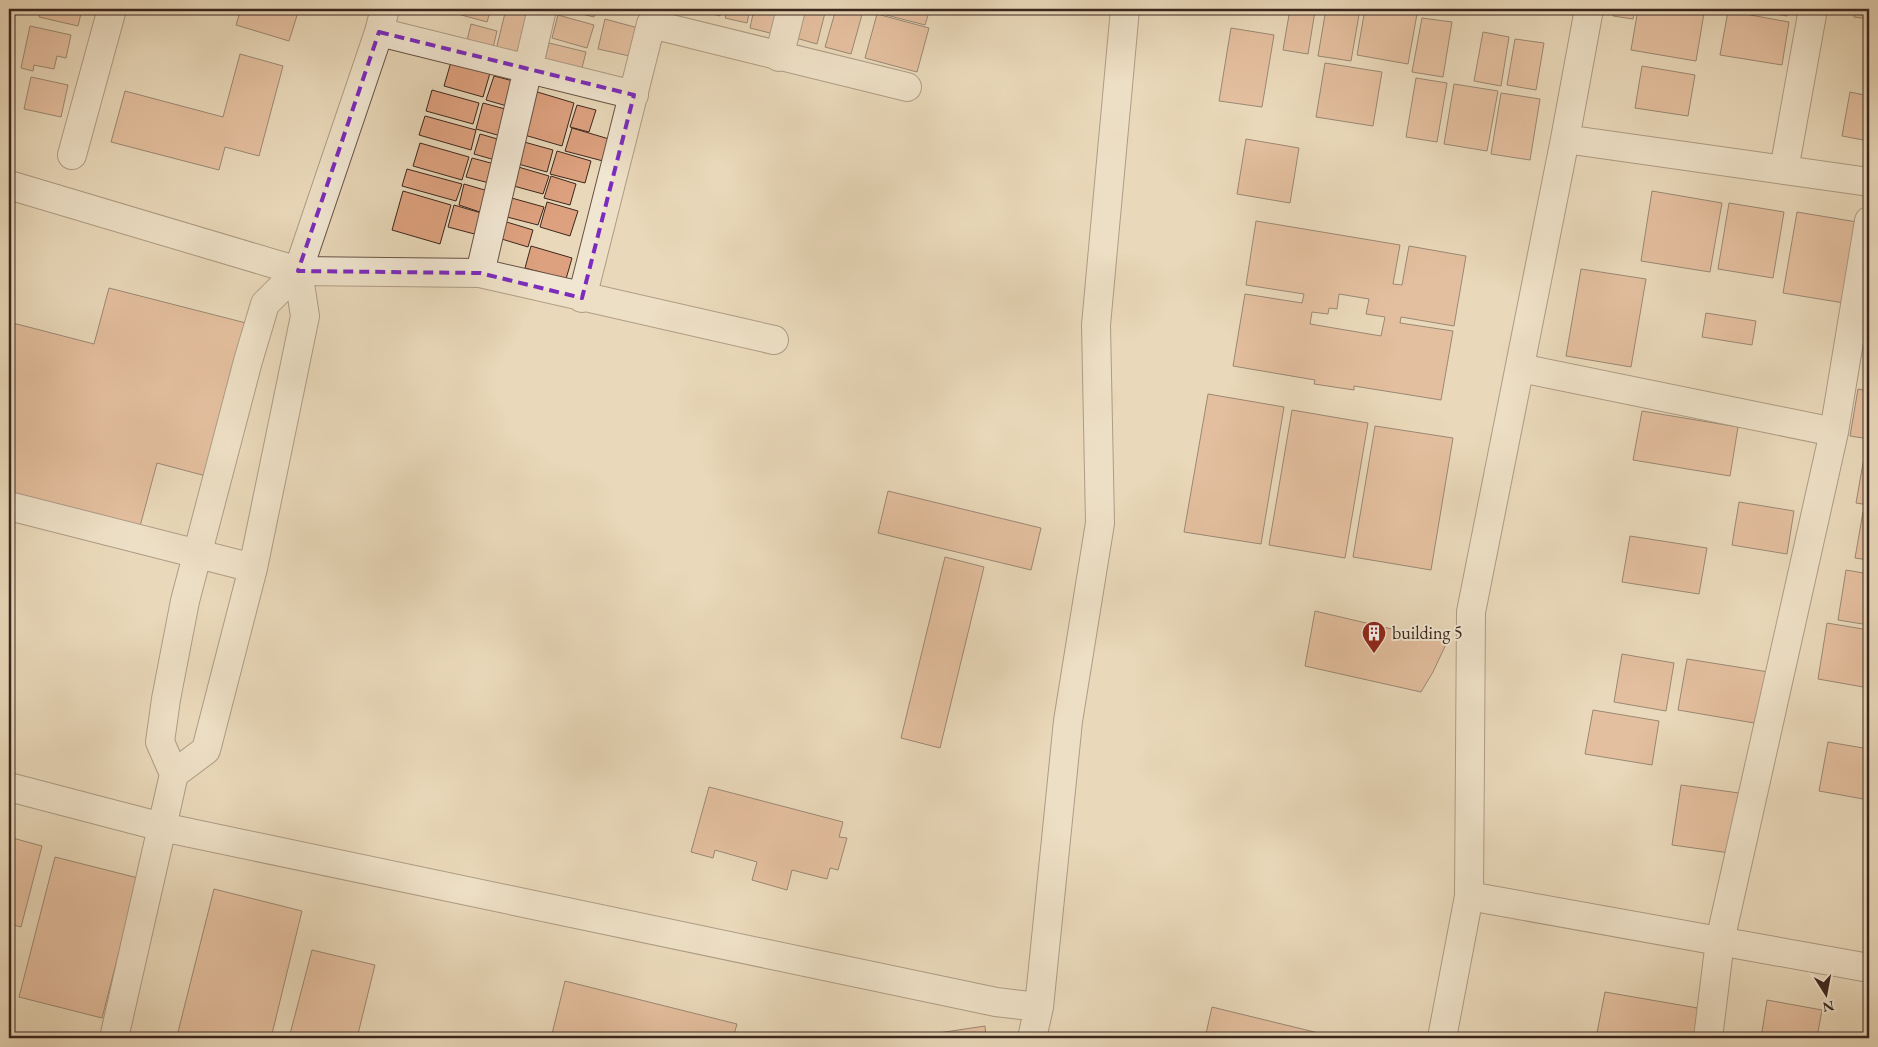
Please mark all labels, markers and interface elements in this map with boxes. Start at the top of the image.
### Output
building icon: building 5 [1361,620,1387,654]
place label: building 5 [1392,621,1463,644]
north arrow [1800,970,1850,1020]
text: N [1821,997,1836,1017]

